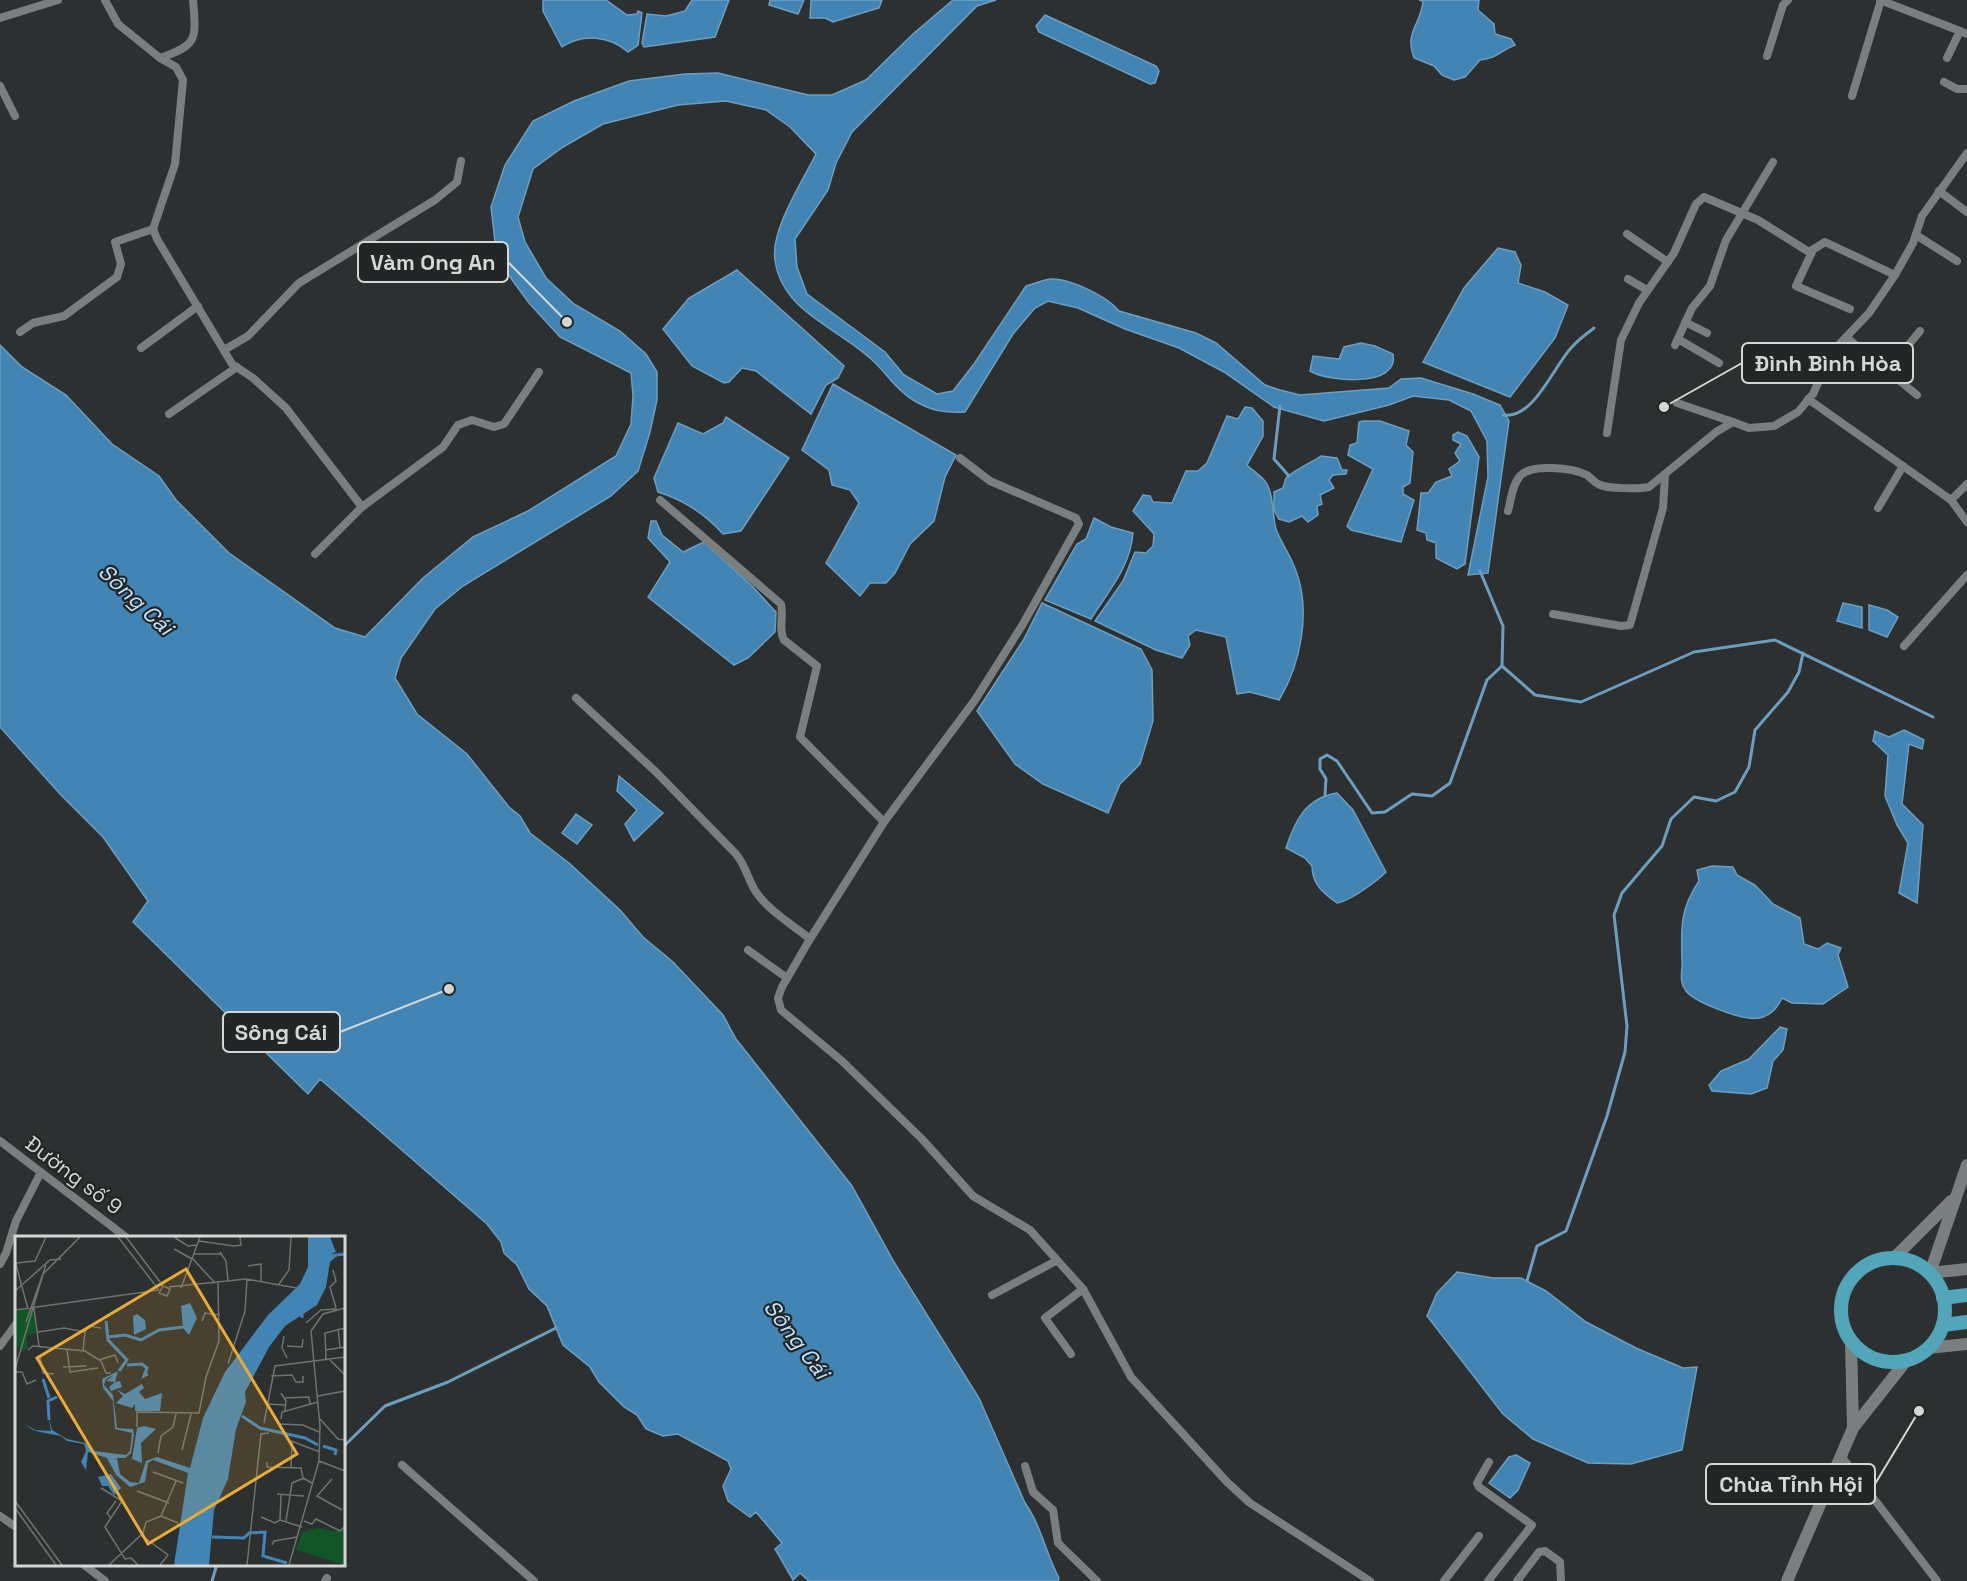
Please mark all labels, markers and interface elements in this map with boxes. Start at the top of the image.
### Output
callout: Vàm Ong An [358,242,508,282]
text: Vàm Ong An [370,248,496,276]
callout: Đình Bình Hòa [1742,343,1913,383]
text: Đình Bình Hòa [1755,349,1902,377]
water label: Sông Cái [93,557,181,643]
callout: Sông Cái [223,1012,340,1052]
text: Sông Cái [235,1018,327,1046]
street label: Đường số 9 [20,1130,128,1220]
inset map [15,1236,345,1566]
water label: Sông Cái [758,1294,838,1386]
callout: Chùa Tỉnh Hội [1706,1464,1875,1504]
text: Chùa Tỉnh Hội [1719,1470,1863,1498]

